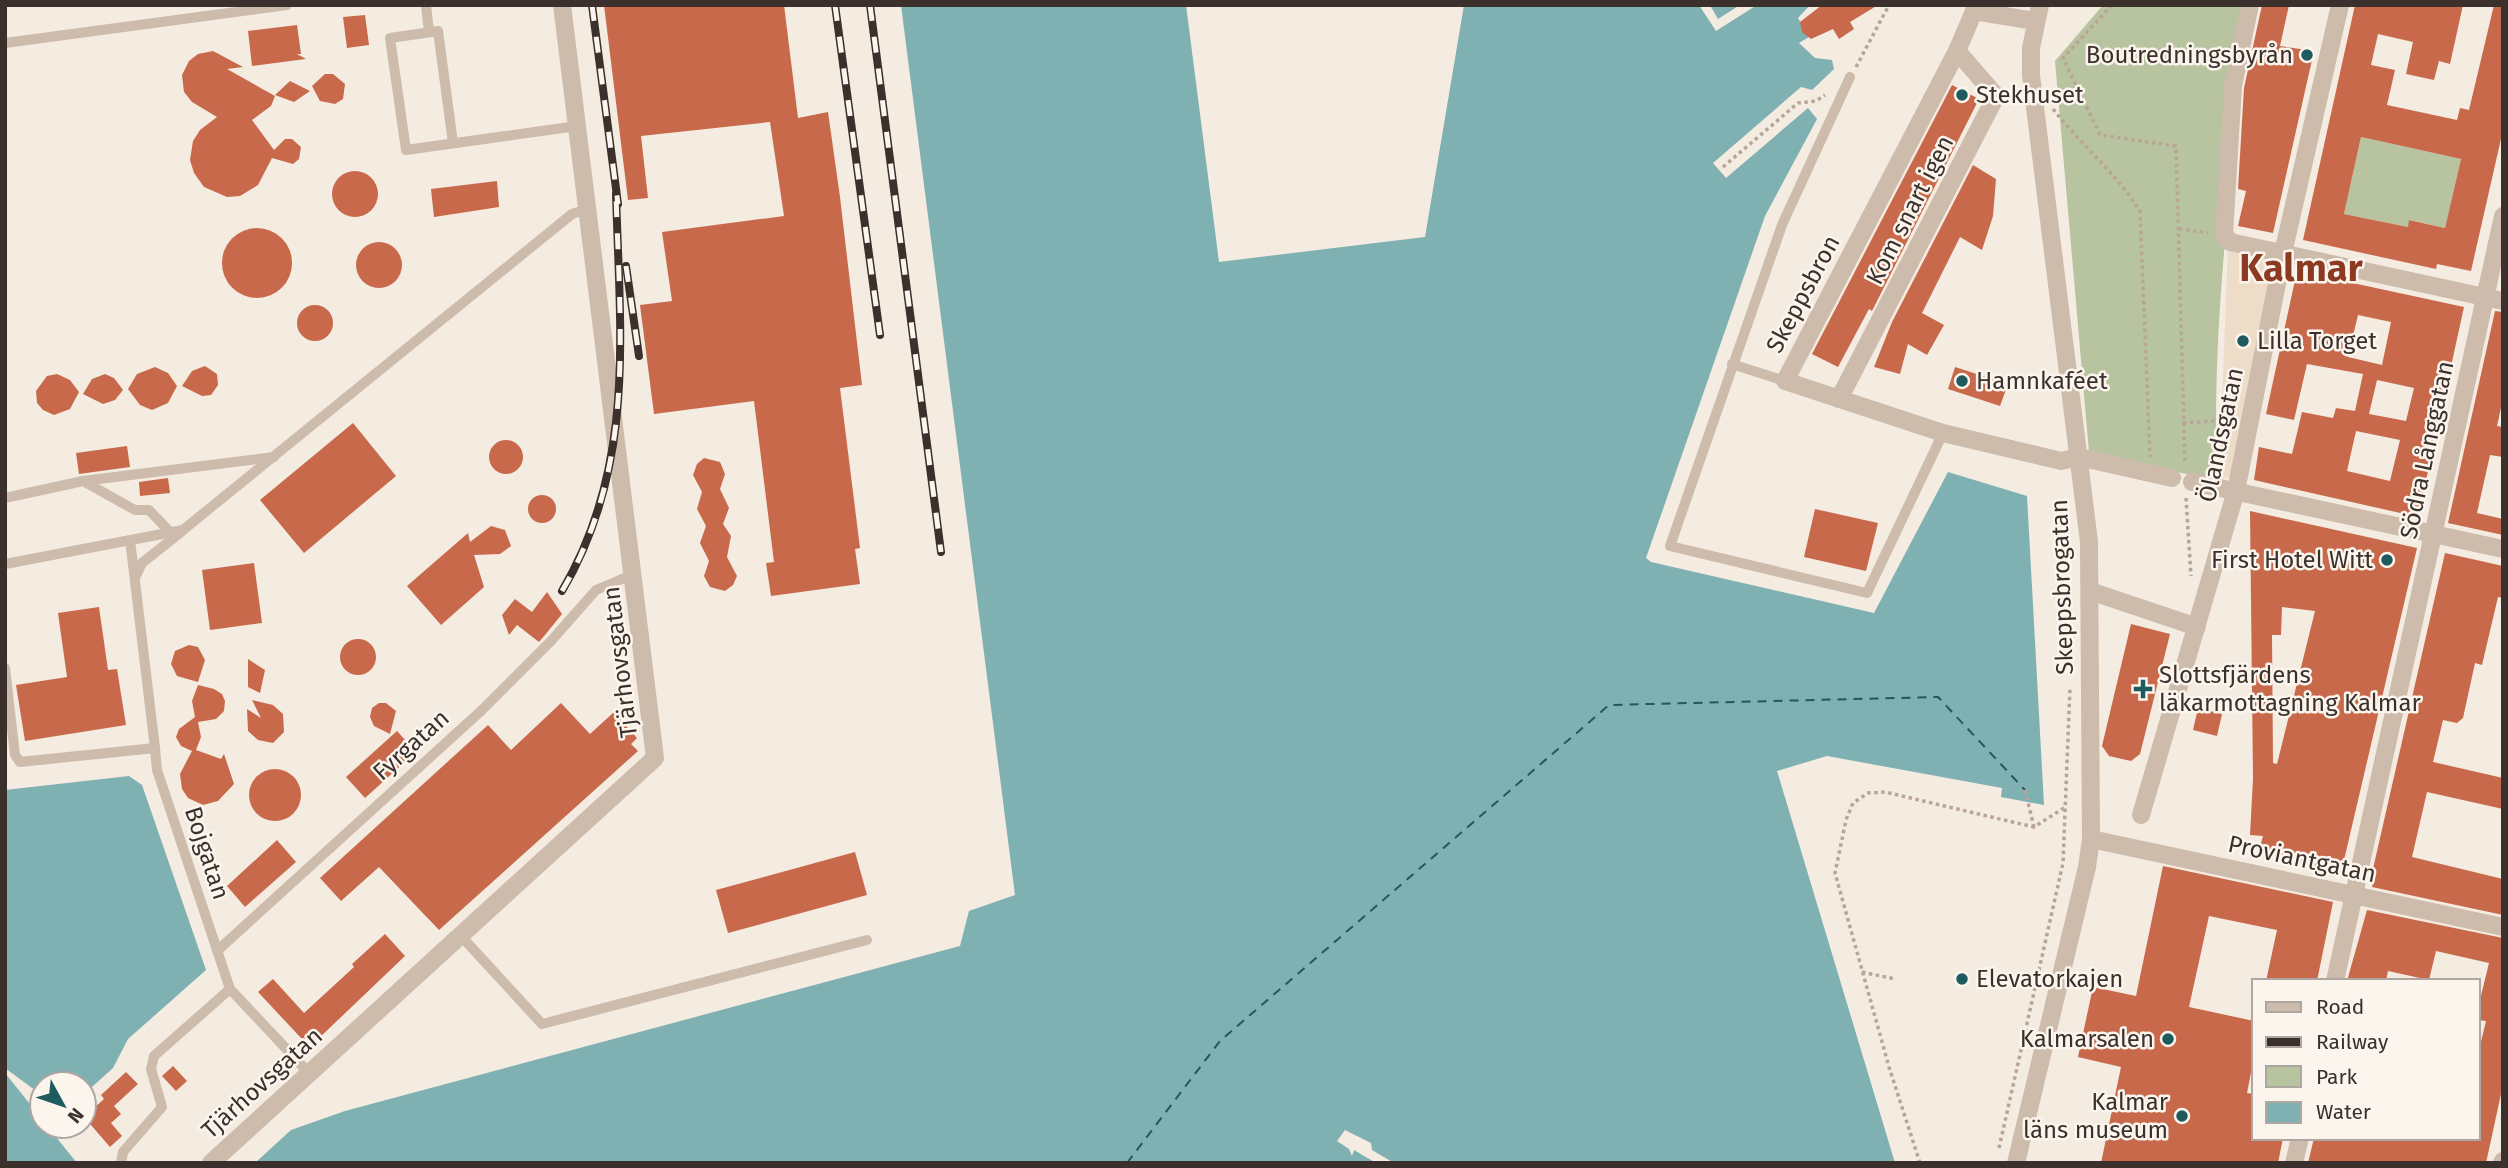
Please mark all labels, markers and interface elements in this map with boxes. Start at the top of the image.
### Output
place label: Boutredningsbyrån [2086,41,2293,69]
marker: Boutredningsbyrån [2299,47,2315,63]
place label: Stekhuset [1976,81,2084,109]
marker: Stekhuset [1954,87,1970,103]
street label: Kom snart igen [1860,131,1960,289]
street label: Skeppsbron [1760,231,1846,357]
district label: Kalmar [2239,245,2364,291]
place label: Lilla Torget [2257,327,2377,355]
marker: Lilla Torget [2235,333,2251,349]
street label: Södra Långgatan [2394,358,2460,542]
street label: Ölandsgatan [2193,365,2249,505]
place label: Hamnkaféet [1976,367,2108,395]
marker: Hamnkaféet [1954,373,1970,389]
street label: Skeppsbrogatan [2045,499,2079,675]
place label: First Hotel Witt [2211,546,2373,574]
marker: First Hotel Witt [2379,552,2395,568]
street label: Tjärhovsgatan [597,585,643,739]
place label: Slottsfjärdens läkarmottagning Kalmar [2159,661,2421,717]
marker: Slottsfjärdens läkarmottagning Kalmar [2133,679,2153,699]
street label: Fyrgatan [367,704,455,786]
street label: Bojgatan [179,803,235,903]
street label: Proviantgatan [2225,830,2379,888]
place label: Elevatorkajen [1976,965,2123,993]
marker: Elevatorkajen [1954,971,1970,987]
legend [2252,979,2480,1140]
text: Road [2316,994,2364,1020]
street label: Tjärhovsgatan [196,1022,328,1144]
place label: Kalmarsalen [2020,1025,2154,1053]
text: Railway [2316,1029,2389,1055]
marker: Kalmarsalen [2160,1031,2176,1047]
text: Park [2316,1064,2358,1090]
north arrow [28,1070,98,1140]
place label: Kalmar läns museum [2023,1088,2169,1144]
text: Water [2316,1099,2371,1125]
text: N [63,1103,89,1128]
marker: Kalmar läns museum [2174,1108,2190,1124]

